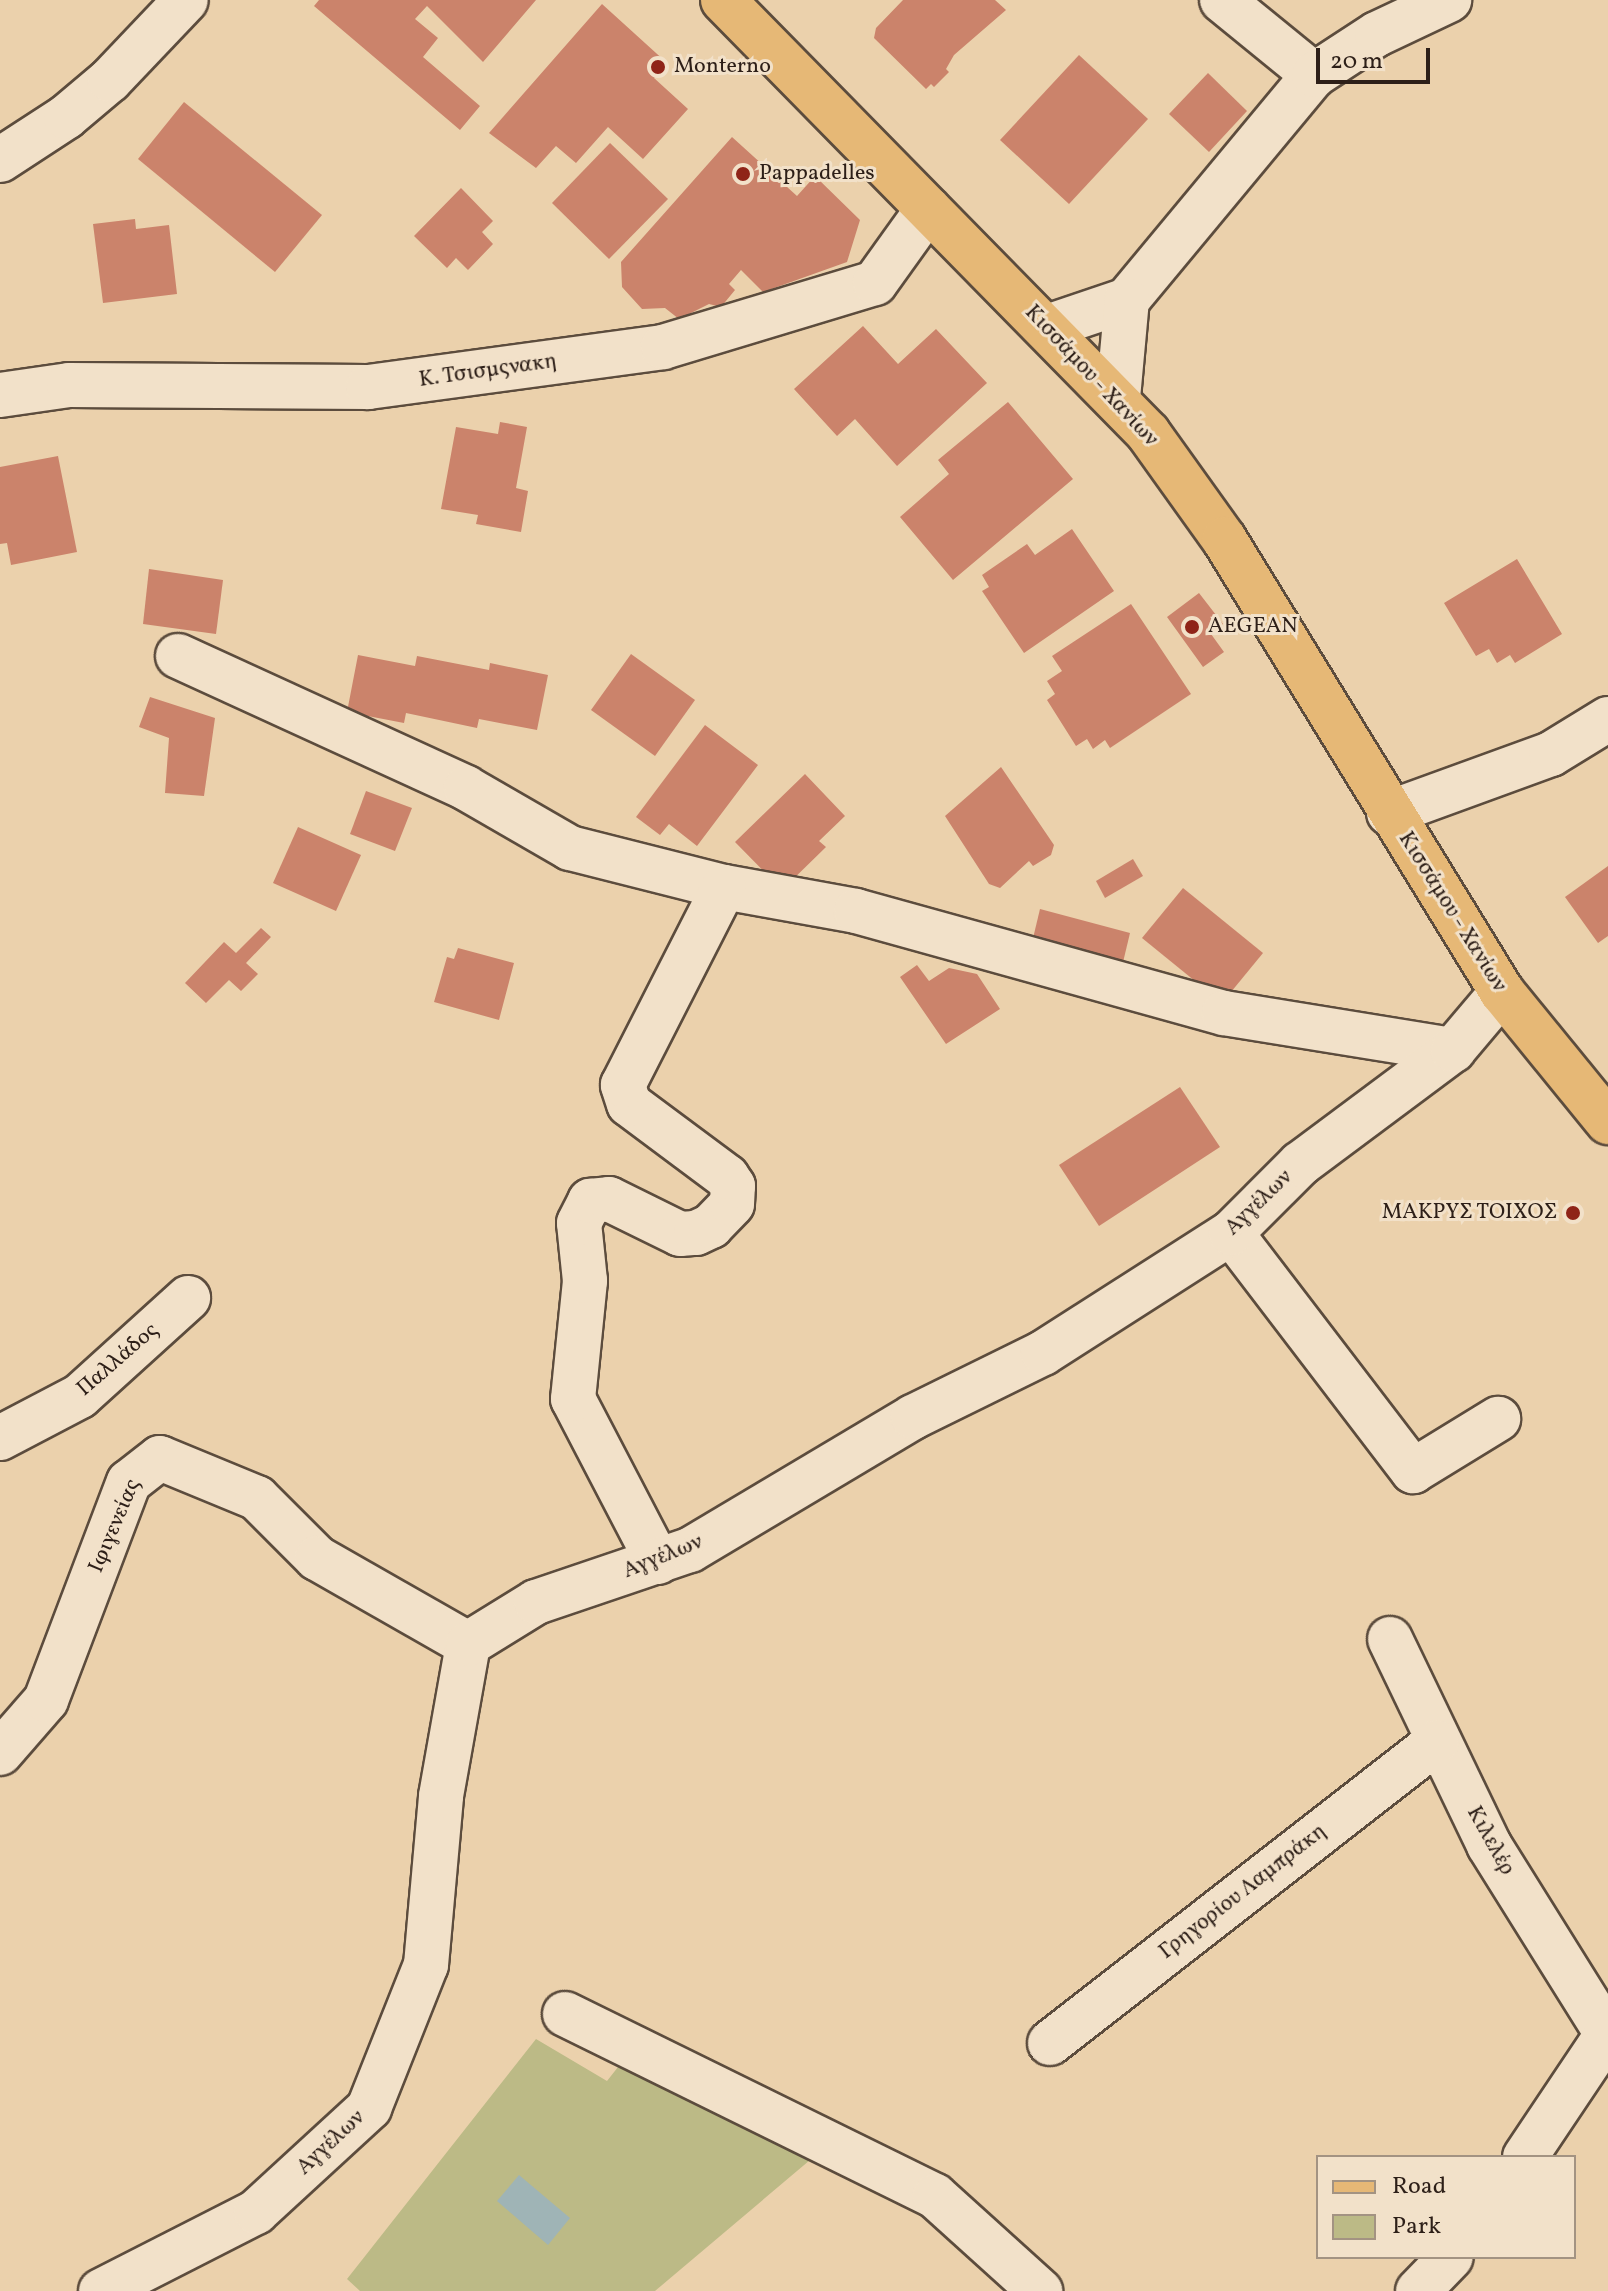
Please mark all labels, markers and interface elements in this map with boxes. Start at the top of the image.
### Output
scale bar [1320,32,1434,82]
text: 20 m [1330,45,1383,79]
place label: Monterno [674,54,771,80]
marker: Monterno [649,58,667,76]
place label: Pappadelles [759,161,875,187]
marker: Pappadelles [734,165,752,183]
street label: Κισσάμου - Χανίων [1018,299,1164,453]
street label: Κ. Τσισμςνακη [417,348,559,394]
place label: AEGEAN [1208,614,1298,640]
marker: AEGEAN [1183,618,1201,636]
street label: Κισσάμου - Χανίων [1392,827,1512,997]
street label: Αγγέλων [1220,1165,1298,1241]
place label: ΜΑΚΡΥΣ ΤΟΙΧΟΣ [1381,1200,1557,1226]
marker: ΜΑΚΡΥΣ ΤΟΙΧΟΣ [1564,1204,1582,1222]
street label: Παλλάδος [72,1317,164,1403]
street label: Ιφιγενείας [83,1475,147,1577]
street label: Αγγέλων [619,1529,707,1585]
street label: Κιλελέρ [1460,1802,1520,1880]
street label: Γρηγορίου Λαμπράκη [1154,1819,1332,1965]
street label: Αγγέλων [292,2105,370,2181]
legend [1316,2155,1576,2259]
text: Road [1392,2170,1446,2204]
text: Park [1392,2210,1441,2244]

